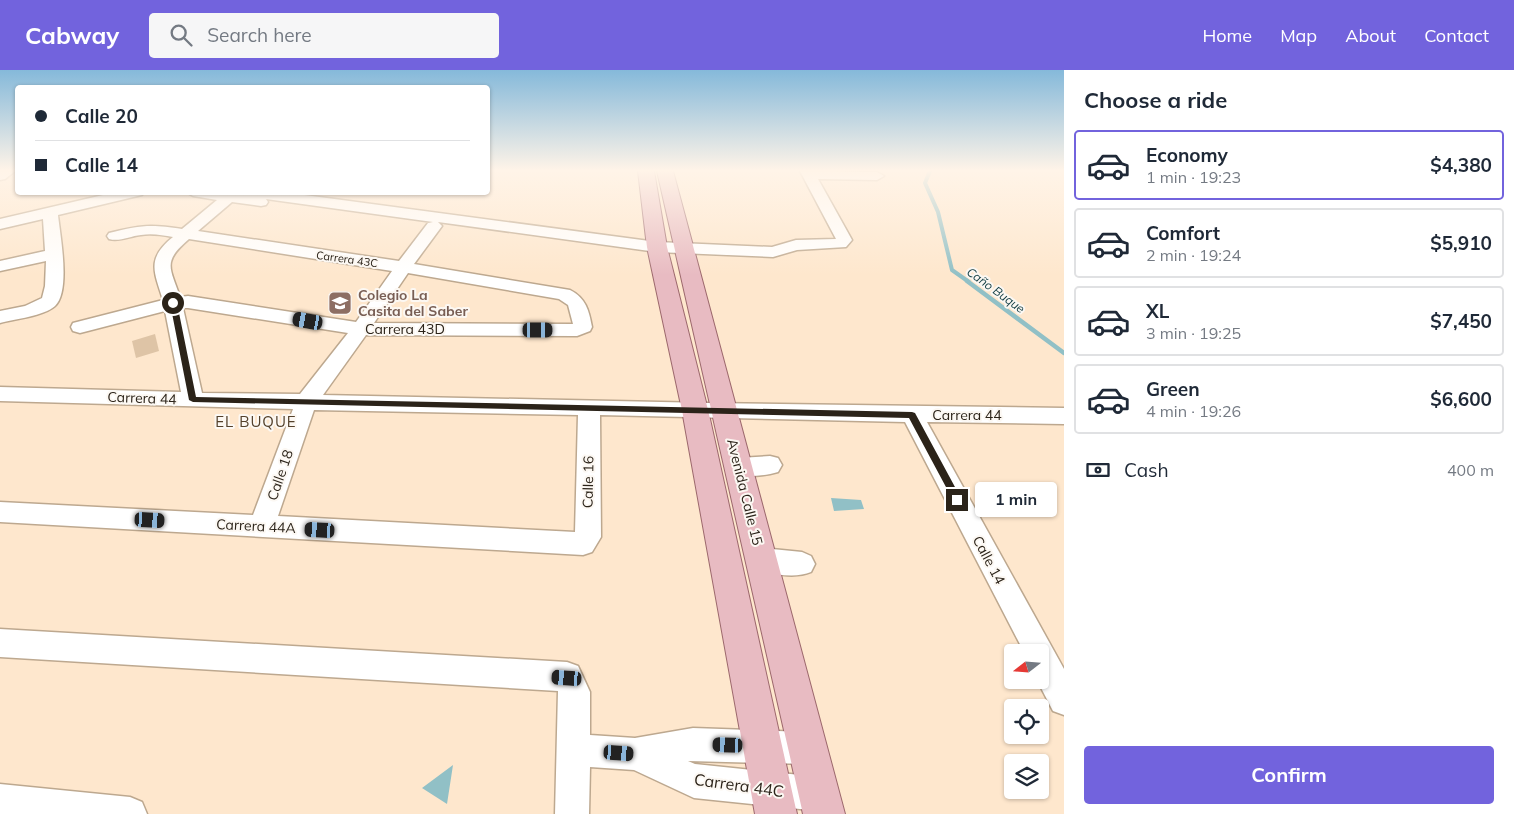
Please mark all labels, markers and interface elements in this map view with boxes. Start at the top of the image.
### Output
search box [149,13,499,58]
text: Cabway [25,20,119,50]
icon: search [167,21,195,49]
text: Search here [207,23,312,47]
text: Home [1202,24,1252,47]
text: Map [1280,24,1317,47]
text: About [1345,24,1396,47]
text: Contact [1424,24,1489,47]
text: Choose a ride [1084,86,1227,114]
text: Calle 20 [65,104,138,128]
icon: car [1086,143,1131,188]
text: Economy [1146,143,1228,167]
text: Calle 14 [65,153,138,177]
text: $4,380 [1430,153,1492,177]
text: 1 min · 19:23 [1146,167,1241,187]
icon: car [1086,221,1131,266]
text: Comfort [1146,221,1220,245]
text: $5,910 [1430,231,1492,255]
text: 2 min · 19:24 [1146,245,1241,265]
street label: Carrera 43C [315,248,379,270]
water label: Caño Buque [964,264,1028,316]
place label: Colegio La Casita del Saber [358,286,468,320]
school or university icon: Colegio La Casita del Saber [327,290,353,316]
route start [162,292,184,314]
icon: car [1086,299,1131,344]
text: XL [1146,299,1169,323]
text: $7,450 [1430,309,1492,333]
car [291,311,324,331]
street label: Carrera 43D [365,320,445,338]
car [523,323,553,338]
text: 3 min · 19:25 [1146,323,1241,343]
icon: car [1086,377,1131,422]
text: Green [1146,377,1200,401]
text: $6,600 [1430,387,1492,411]
street label: Carrera 44 [107,388,178,408]
text: 4 min · 19:26 [1146,401,1241,421]
street label: Carrera 44 [932,406,1002,424]
district label: EL BUQUE [215,412,297,431]
street label: Avenida Calle 15 [723,437,767,547]
street label: Calle 18 [263,447,297,503]
street label: Calle 16 [579,456,597,508]
icon: cash [1084,456,1112,484]
text: Cash [1124,458,1169,482]
text: 400 m [1447,460,1494,480]
callout: 1 min [974,482,1057,518]
route end [946,489,968,511]
text: 1 min [995,489,1037,509]
car [134,512,165,528]
street label: Carrera 44A [216,515,297,537]
car [304,522,335,538]
street label: Calle 14 [969,533,1010,588]
north arrow [1004,644,1049,689]
map controls [1004,644,1049,799]
car [551,669,582,687]
button: locate [1004,699,1049,744]
car [712,737,743,753]
car [603,744,634,762]
button: Confirm [1084,746,1494,804]
button: layers [1004,754,1049,799]
street label: Carrera 44C [693,769,785,801]

